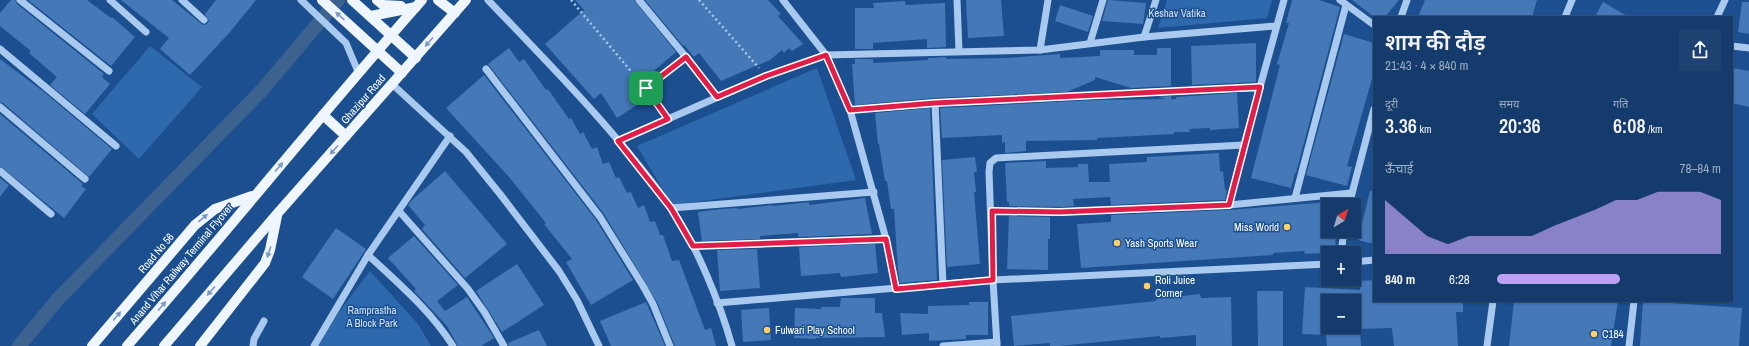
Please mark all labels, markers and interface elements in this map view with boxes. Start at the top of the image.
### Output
park label: Keshav Vatika [1148,6,1206,20]
one-way arrow [335,12,346,21]
text: शाम की दौड़ [1385,27,1486,57]
button: share [1679,29,1721,71]
one-way arrow [425,37,434,47]
text: 21:43 · 4 × 840 m [1385,57,1468,74]
street label: Ghazipur Road [338,71,388,127]
pin [629,71,663,105]
icon: arrive [635,77,657,99]
text: दूरी [1385,97,1398,111]
text: समय [1499,97,1519,111]
text: गति [1613,97,1628,111]
text: 3.36 [1385,112,1417,139]
text: 20:36 [1499,112,1541,139]
text: 6:08 [1613,112,1646,139]
text: km [1417,122,1431,136]
text: /km [1646,122,1663,136]
one-way arrow [329,145,339,155]
text: ऊँचाई [1385,160,1413,177]
text: 78–84 m [1680,160,1721,177]
one-way arrow [274,161,283,172]
north arrow [1321,198,1361,238]
map controls [1321,198,1361,334]
street label: Anand Vihar Railway Terminal Flyover [126,201,236,328]
one-way arrow [197,214,208,223]
place label: Miss World [1234,220,1279,234]
marker: Miss World [1282,222,1292,232]
street label: Road No 56 [135,230,177,276]
place label: Yash Sports Wear [1125,236,1197,250]
marker: Yash Sports Wear [1112,238,1122,248]
one-way arrow [265,246,271,258]
button: + [1321,246,1361,286]
text: 840 m [1385,271,1415,288]
text: 6:28 [1449,271,1470,288]
place label: Roli Juice Corner [1155,273,1195,300]
marker: Roli Juice Corner [1142,281,1152,291]
one-way arrow [206,286,215,296]
button: − [1321,294,1361,334]
one-way arrow [157,301,166,311]
park label: Ramprastha A Block Park [345,303,398,330]
one-way arrow [113,311,122,322]
place label: Fulwari Play School [775,323,855,337]
marker: Fulwari Play School [762,325,772,335]
place label: C184 [1602,327,1624,341]
marker: C184 [1589,329,1599,339]

